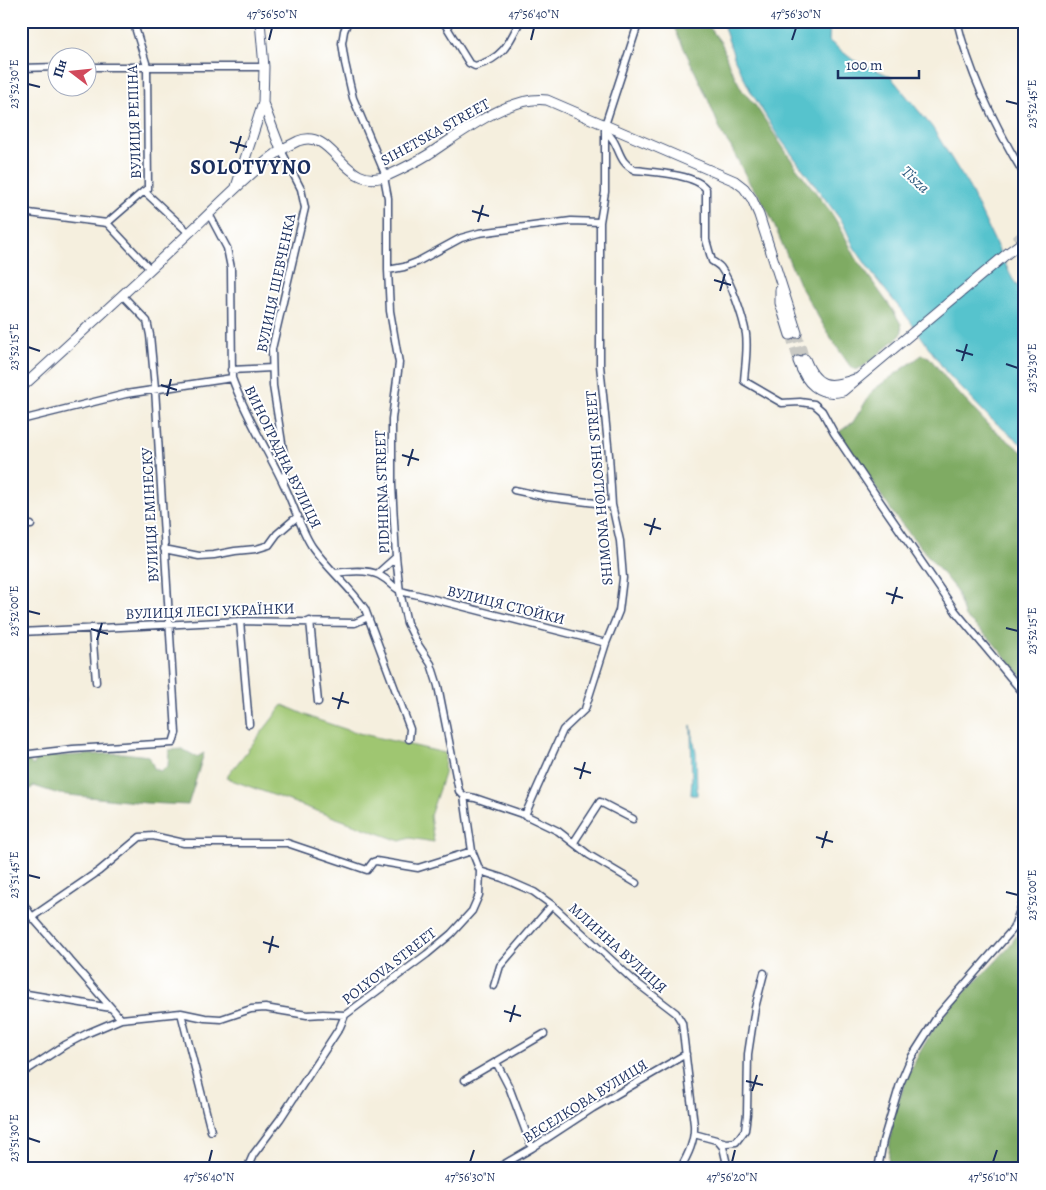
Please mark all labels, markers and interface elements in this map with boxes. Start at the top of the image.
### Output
text: 47°56'50"N [247,6,298,22]
text: 47°56'40"N [509,6,560,22]
text: 47°56'30"N [771,6,822,22]
north arrow [48,48,98,98]
scale bar [838,48,920,80]
text: 100 m [846,55,883,75]
text: Пн [48,57,72,80]
text: 23°52'30"E [6,59,22,109]
street label: ВУЛИЦЯ РЕПІНА [122,64,146,179]
text: 23°52'45"E [1024,80,1040,128]
street label: SIHETSKA STREET [377,93,494,170]
district label: SOLOTVYNO [190,154,312,181]
water label: Tisza [896,161,935,199]
street label: ВУЛИЦЯ ШЕВЧЕНКА [251,211,301,354]
text: 23°52'15"E [6,323,22,371]
text: 23°52'30"E [1024,343,1040,393]
street label: ВИНОГРАДНА ВУЛИЦЯ [240,382,326,532]
street label: SHIMONA HOLLOSHI STREET [580,389,617,586]
street label: PIDHIRNA STREET [370,429,394,554]
street label: ВУЛИЦЯ ЕМІНЕСКУ [136,447,164,583]
street label: ВУЛИЦЯ СТОЙКИ [445,581,567,629]
text: 23°52'00"E [6,586,22,636]
street label: ВУЛИЦЯ ЛЕСІ УКРАЇНКИ [125,598,295,624]
text: 23°52'15"E [1024,607,1040,655]
text: 23°51'45"E [6,852,22,898]
text: 23°52'00"E [1024,870,1040,920]
street label: МЛИННА ВУЛИЦЯ [565,898,671,998]
street label: POLYOVA STREET [338,922,441,1009]
street label: ВЕСЕЛКОВА ВУЛИЦЯ [519,1054,651,1148]
text: 23°51'30"E [6,1114,22,1162]
text: 47°56'40"N [184,1169,235,1185]
text: 47°56'30"N [445,1169,496,1185]
text: 47°56'20"N [706,1169,758,1185]
text: 47°56'10"N [968,1169,1018,1185]

